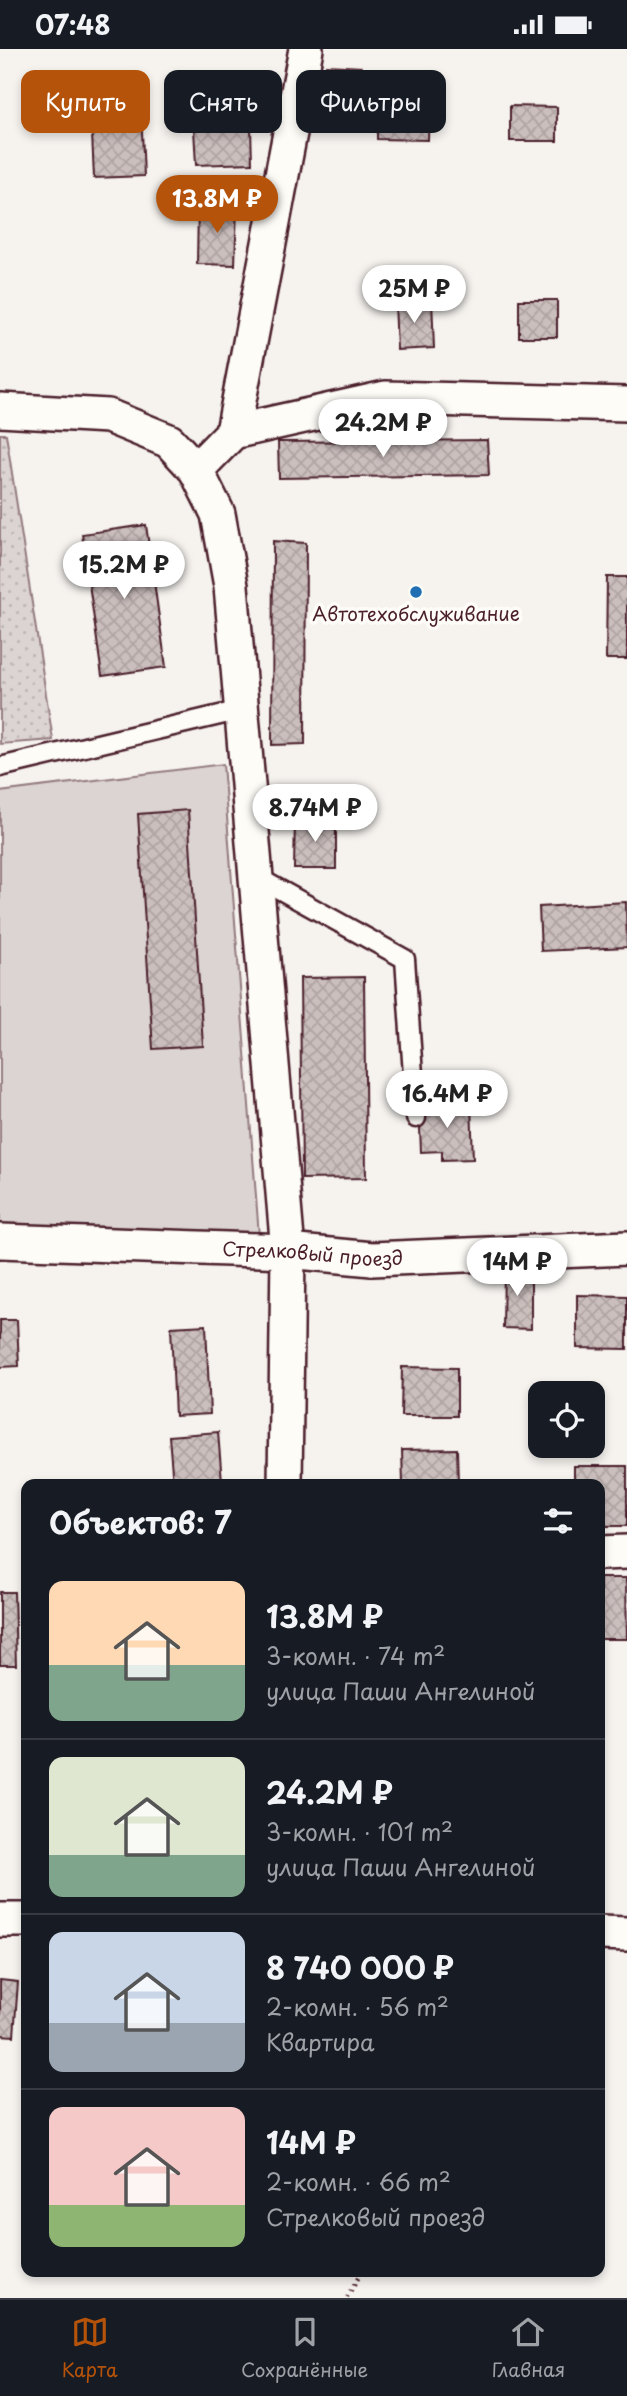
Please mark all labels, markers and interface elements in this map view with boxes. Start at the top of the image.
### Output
text: 07:48 [35,5,110,44]
chip: Купить [21,70,150,133]
chip: Снять [164,70,282,133]
chip: Фильтры [296,70,446,133]
pin: 13.8M ₽ [152,176,282,235]
text: 13.8M ₽ [172,180,262,215]
pin: 25M ₽ [365,265,463,325]
text: 25M ₽ [378,270,450,305]
pin: 24.2M ₽ [318,399,448,459]
text: 24.2M ₽ [334,404,432,439]
pin: 15.2M ₽ [59,541,189,601]
text: 15.2M ₽ [79,546,169,581]
marker: Автотехобслуживание [408,584,424,600]
place label: Автотехобслуживание [312,599,520,627]
pin: 8.74M ₽ [250,785,380,844]
text: 8.74M ₽ [268,789,362,824]
pin: 16.4M ₽ [382,1070,512,1130]
text: 16.4M ₽ [402,1075,492,1110]
street label: Стрелковый проезд [222,1234,404,1272]
pin: 14M ₽ [468,1239,566,1298]
text: 14M ₽ [483,1243,551,1278]
map controls [528,1381,605,1458]
button: locate [528,1381,605,1458]
text: Объектов: 7 [49,1499,232,1544]
icon: filters [539,1502,577,1540]
text: 13.8M ₽ [266,1593,383,1638]
icon: home [105,1609,189,1693]
text: 3-комн. · 74 m² [266,1638,445,1673]
text: улица Паши Ангелиной [266,1673,535,1708]
text: 24.2M ₽ [266,1769,393,1814]
icon: home [105,1785,189,1869]
text: 3-комн. · 101 m² [266,1814,453,1849]
text: улица Паши Ангелиной [266,1849,535,1884]
text: 8 740 000 ₽ [266,1944,454,1989]
icon: home [105,1960,189,2044]
text: 2-комн. · 56 m² [266,1989,449,2024]
text: Квартира [266,2024,374,2059]
text: 14M ₽ [266,2119,356,2164]
icon: home [105,2135,189,2219]
text: 2-комн. · 66 m² [266,2164,451,2199]
text: Стрелковый проезд [266,2199,485,2234]
tab: Карта [62,2313,118,2383]
tab: Сохранённые [241,2313,368,2383]
tab: Главная [492,2313,565,2383]

